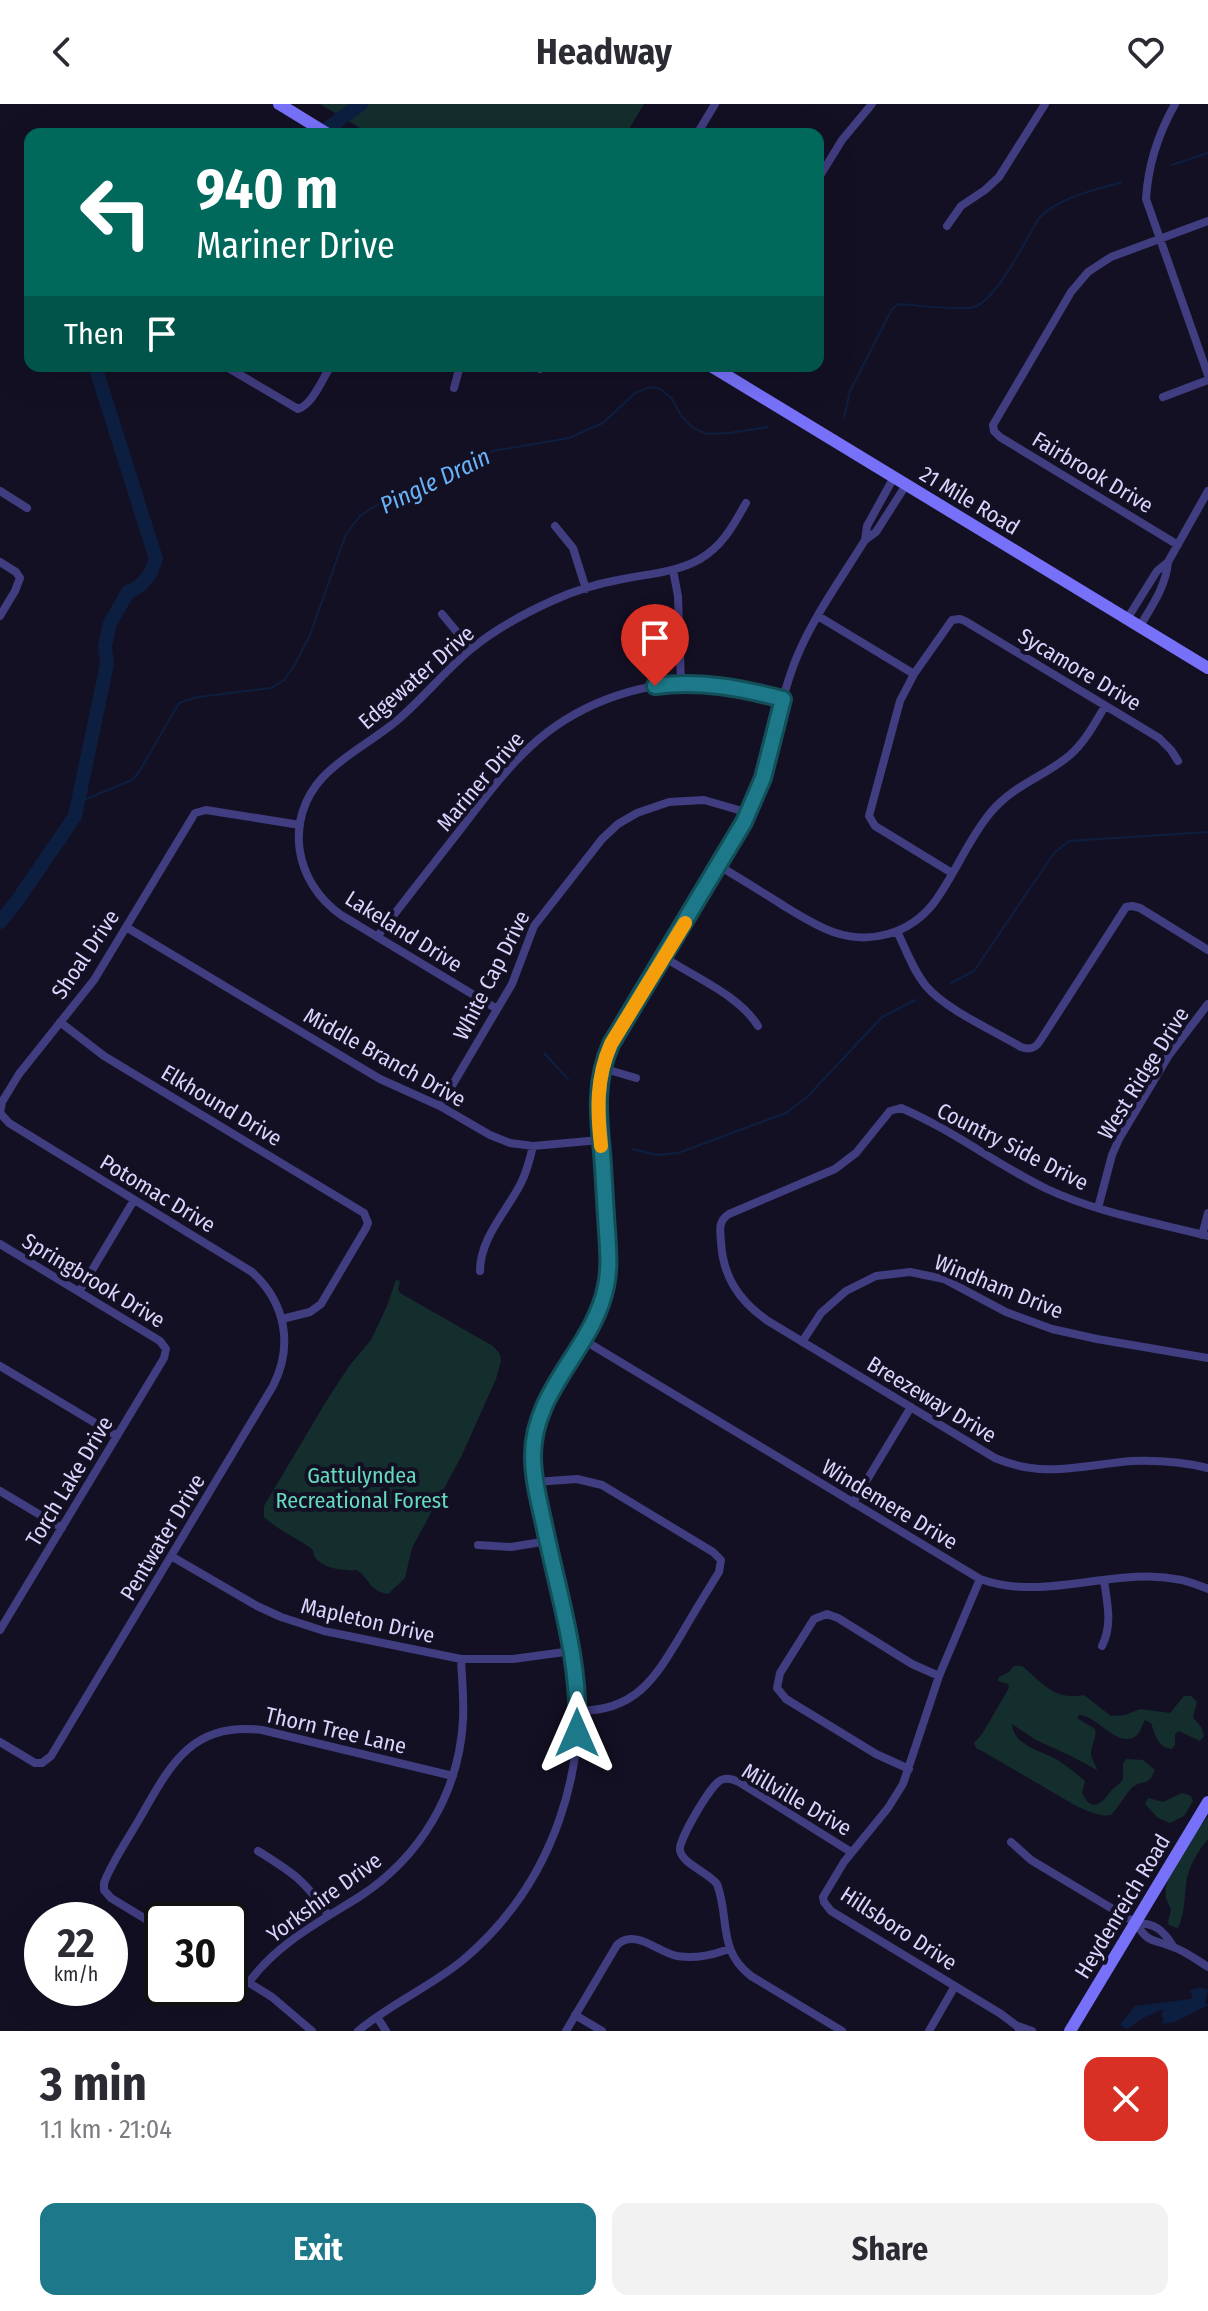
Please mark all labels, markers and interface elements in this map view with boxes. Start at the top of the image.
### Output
icon: back [40,30,84,74]
text: Headway [536,30,672,74]
icon: heart [1124,30,1168,74]
text: 940 m [196,156,338,223]
icon: left [64,160,168,264]
text: Mariner Drive [196,224,395,268]
icon: arrive [140,312,184,356]
text: Then [64,316,124,352]
street label: Fairbrook Drive [1027,426,1158,519]
water label: Pingle Drain [375,442,495,520]
street label: 21 Mile Road [915,460,1024,541]
pin [621,604,689,686]
icon: arrive [633,616,677,660]
street label: Edgewater Drive [353,620,480,735]
street label: Sycamore Drive [1013,622,1146,717]
street label: Mariner Drive [431,726,530,837]
street label: Lakeland Drive [340,885,467,978]
street label: Shoal Drive [46,904,125,1004]
street label: White Cap Drive [447,906,536,1044]
street label: Middle Branch Drive [299,1002,470,1113]
street label: West Ridge Drive [1092,1002,1195,1144]
street label: Elkhound Drive [156,1059,287,1152]
street label: Country Side Drive [933,1097,1093,1196]
street label: Potomac Drive [95,1148,220,1238]
street label: Springbrook Drive [17,1227,170,1334]
street label: Windham Drive [930,1248,1067,1325]
street label: Breezeway Drive [862,1350,1001,1449]
street label: Torch Lake Drive [20,1411,119,1551]
street label: Windemere Drive [817,1453,963,1556]
park label: Gattulyndea Recreational Forest [276,1462,449,1514]
street label: Pentwater Drive [114,1469,211,1605]
street label: Mapleton Drive [298,1592,437,1649]
position arrow [535,1691,619,1775]
street label: Thorn Tree Lane [263,1701,409,1760]
street label: Millville Drive [737,1757,856,1842]
street label: Heydenreich Road [1069,1829,1176,1983]
street label: Yorkshire Drive [262,1847,387,1948]
street label: Hillsboro Drive [835,1881,962,1976]
speed limit sign: 30 [144,1902,248,2006]
text: 22 [57,1920,95,1968]
text: km/h [54,1962,98,1986]
text: 3 min [40,2055,147,2113]
button: close [1084,2057,1168,2141]
text: 1.1 km · 21:04 [40,2114,172,2145]
button: Exit [40,2203,596,2295]
button: Share [612,2203,1168,2295]

